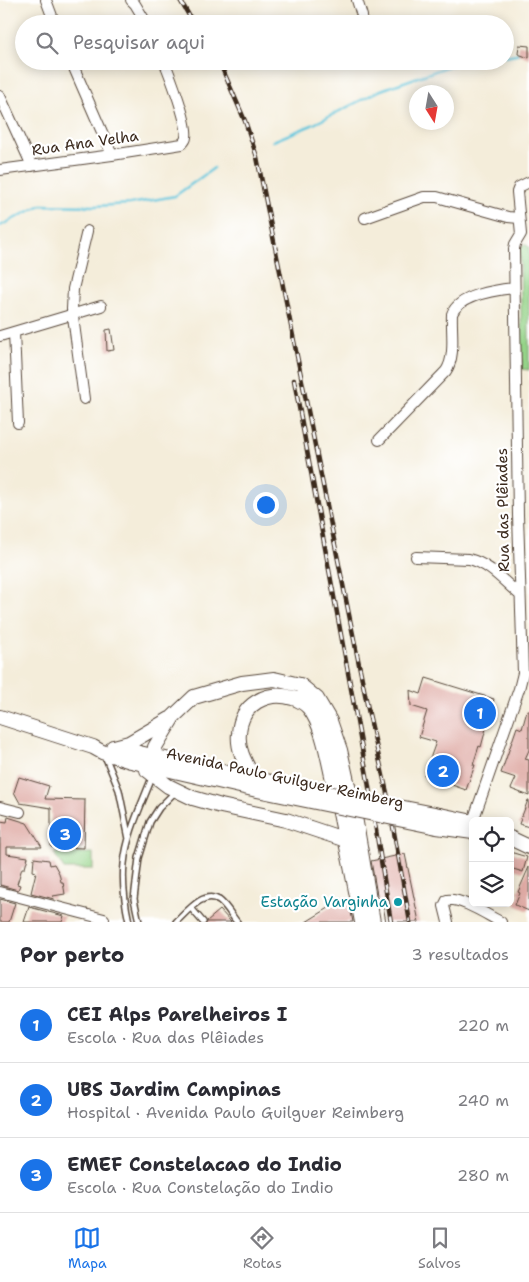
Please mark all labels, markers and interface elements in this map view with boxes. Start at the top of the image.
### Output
search box [15,15,514,70]
icon: search [33,29,61,57]
text: Pesquisar aqui [73,30,205,55]
north arrow [409,85,454,130]
street label: Rua Ana Velha [30,126,140,160]
street label: Rua das Plêiades [492,448,514,572]
your location [253,492,279,518]
pin: 1 [464,694,496,732]
street label: Avenida Paulo Guilguer Reimberg [164,743,406,813]
pin: 2 [427,752,459,790]
pin: 3 [49,815,81,853]
map controls [469,817,514,907]
button: locate [469,817,514,862]
button: layers [469,862,514,907]
place label: Estação Varginha [261,892,389,912]
marker: Estação Varginha [392,896,404,908]
text: Por perto [20,941,124,969]
text: 3 resultados [411,944,509,965]
text: CEI Alps Parelheiros I [67,1002,287,1027]
text: 1 [32,1015,40,1036]
text: 220 m [457,1015,509,1036]
text: Escola · Rua das Plêiades [67,1027,264,1048]
text: UBS Jardim Campinas [67,1077,281,1102]
text: 2 [30,1090,42,1111]
text: 240 m [457,1090,509,1111]
text: Hospital · Avenida Paulo Guilguer Reimberg [67,1102,404,1123]
text: EMEF Constelacao do Indio [67,1152,342,1177]
text: 3 [30,1165,42,1186]
text: 280 m [457,1165,509,1186]
text: Escola · Rua Constelação do Indio [67,1177,334,1198]
tab: Mapa [68,1224,107,1272]
tab: Rotas [243,1224,282,1272]
tab: Salvos [418,1224,461,1272]

